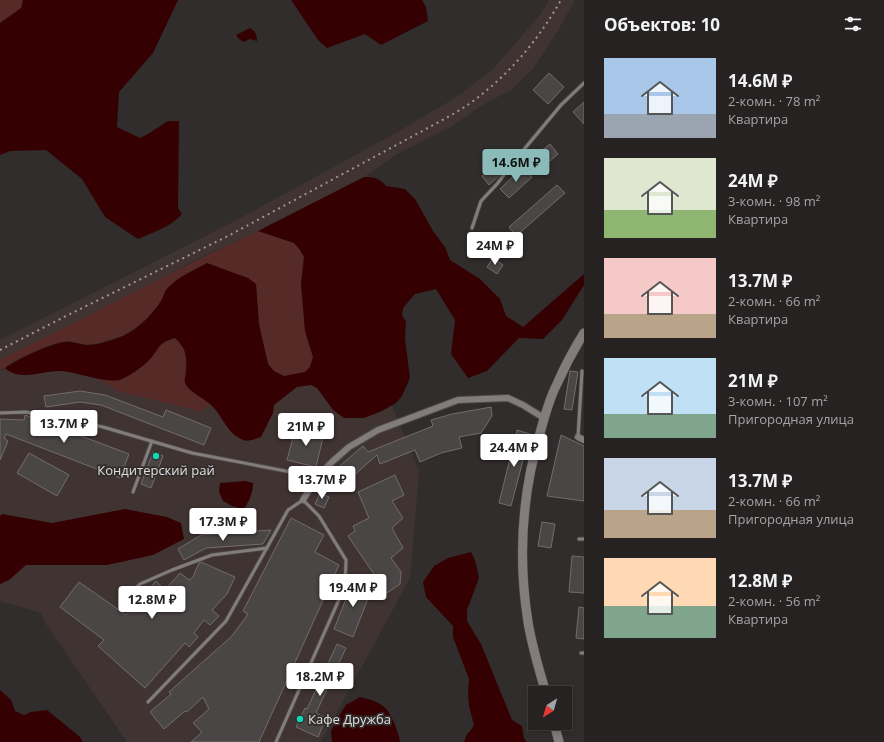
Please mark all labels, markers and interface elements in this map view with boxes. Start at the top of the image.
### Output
text: Объектов: 10 [604,13,720,36]
icon: filters [842,13,864,35]
text: 14.6M ₽ [728,69,792,92]
icon: home [636,74,684,122]
text: 2-комн. · 78 m² [728,92,820,110]
text: Квартира [728,110,788,128]
pin: 14.6M ₽ [479,149,553,183]
text: 14.6M ₽ [491,153,541,171]
text: 24M ₽ [728,169,778,192]
icon: home [636,174,684,222]
text: 3-комн. · 98 m² [728,192,820,210]
text: Квартира [728,210,788,228]
pin: 24M ₽ [467,232,523,266]
text: 24M ₽ [476,236,514,254]
text: 13.7M ₽ [728,269,792,292]
icon: home [636,274,684,322]
text: 2-комн. · 66 m² [728,292,820,310]
text: Квартира [728,310,788,328]
text: 21M ₽ [728,369,778,392]
icon: home [636,374,684,422]
text: 3-комн. · 107 m² [728,392,828,410]
pin: 13.7M ₽ [27,410,101,444]
text: Пригородная улица [728,410,854,428]
pin: 21M ₽ [278,413,334,447]
text: 13.7M ₽ [39,414,89,432]
text: 21M ₽ [287,417,325,435]
pin: 24.4M ₽ [477,434,551,468]
text: 24.4M ₽ [489,438,539,456]
marker: Кондитерский рай [151,451,161,461]
place label: Кондитерский рай [97,461,215,479]
pin: 13.7M ₽ [285,466,359,500]
text: 13.7M ₽ [728,469,792,492]
text: 13.7M ₽ [297,470,347,488]
icon: home [636,474,684,522]
text: 2-комн. · 66 m² [728,492,820,510]
pin: 17.3M ₽ [186,508,260,542]
text: Пригородная улица [728,510,854,528]
text: 17.3M ₽ [198,512,248,530]
text: 12.8M ₽ [728,569,792,592]
pin: 19.4M ₽ [316,574,390,608]
icon: home [636,574,684,622]
text: 19.4M ₽ [328,578,378,596]
pin: 12.8M ₽ [115,586,189,620]
text: 12.8M ₽ [127,590,177,608]
text: 2-комн. · 56 m² [728,592,820,610]
text: Квартира [728,610,788,628]
pin: 18.2M ₽ [283,663,357,697]
text: 18.2M ₽ [295,667,345,685]
north arrow [528,686,572,730]
map controls [528,686,572,730]
place label: Кафе Дружба [308,710,391,728]
marker: Кафе Дружба [295,714,305,724]

